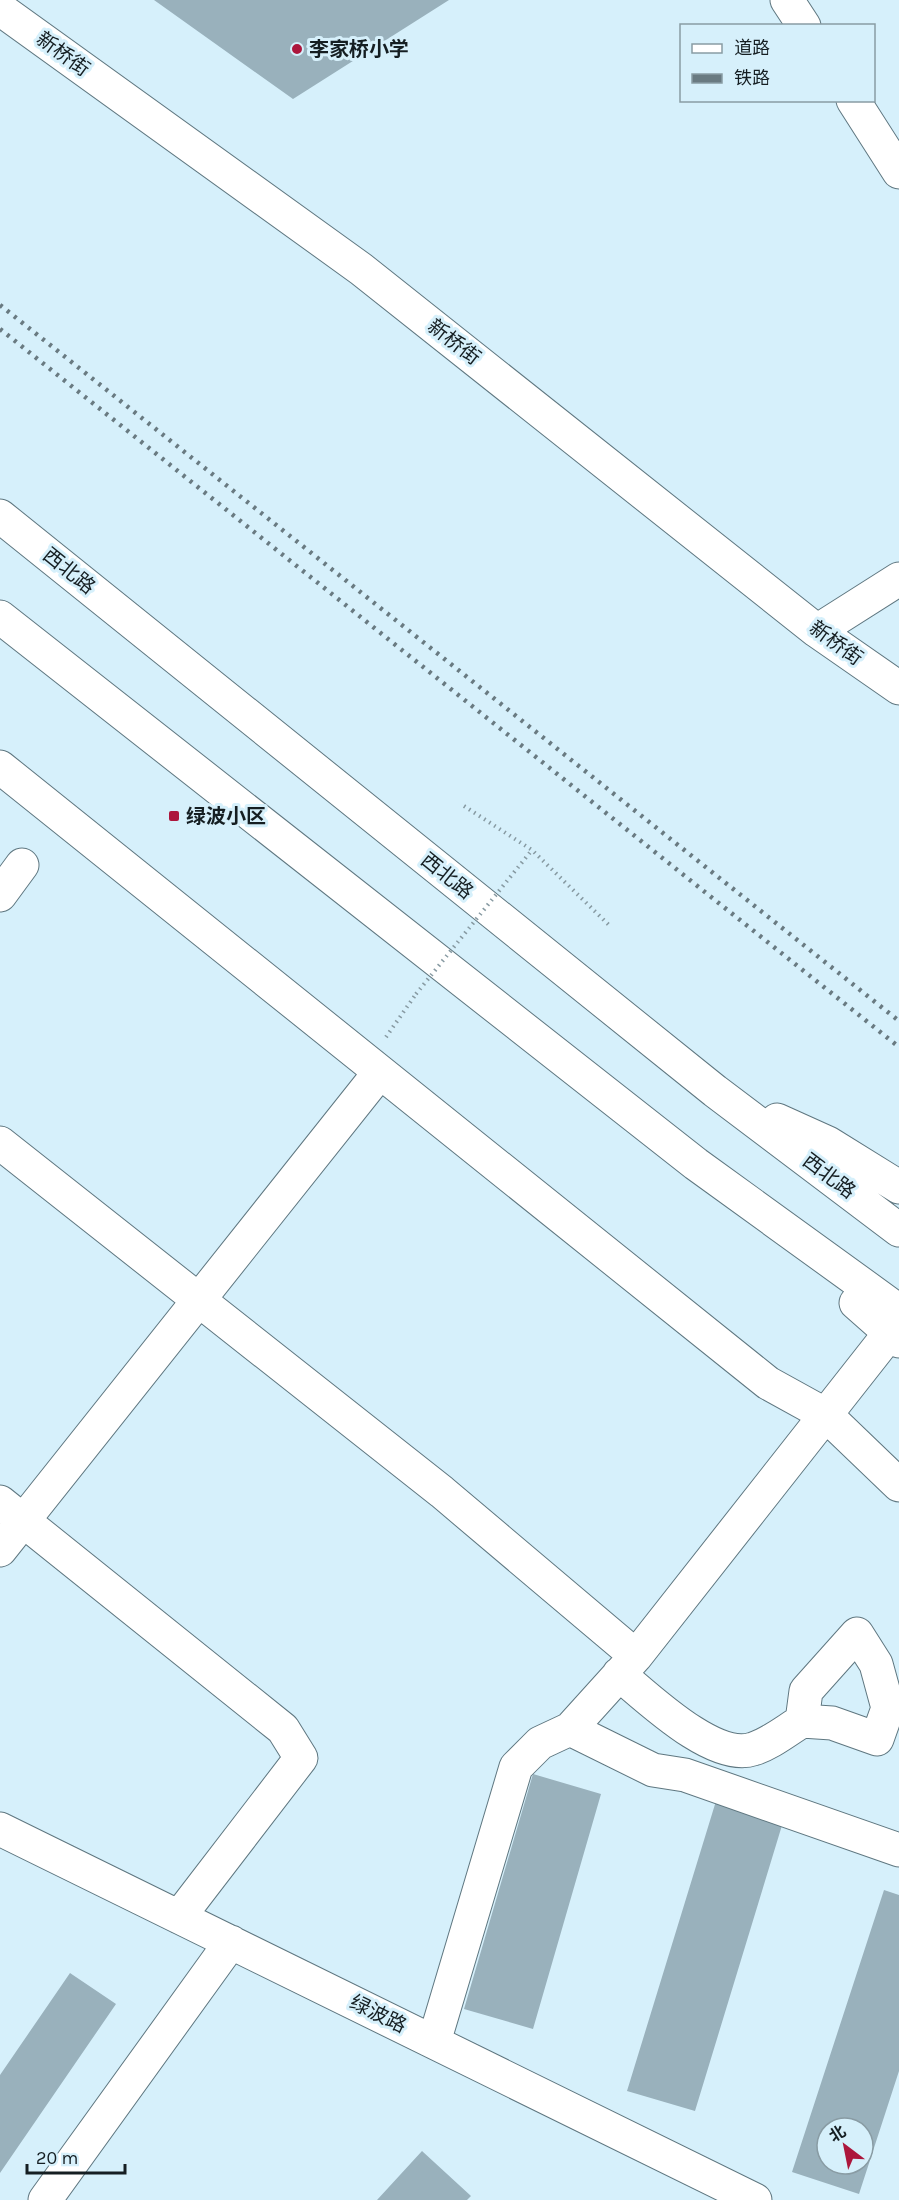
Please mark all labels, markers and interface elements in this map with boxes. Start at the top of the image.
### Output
legend [680,24,875,102]
street label: 新桥街 [32,27,94,81]
text: 道路 [734,37,770,59]
place label: 李家桥小学 [309,38,409,61]
marker: 李家桥小学 [290,42,304,56]
text: 铁路 [734,67,770,89]
street label: 新桥街 [423,314,485,370]
street label: 西北路 [38,543,100,599]
street label: 新桥街 [805,616,867,670]
place label: 绿波小区 [186,805,266,828]
marker: 绿波小区 [167,809,181,823]
street label: 西北路 [416,848,478,904]
street label: 西北路 [798,1149,860,1203]
street label: 绿波路 [346,1991,410,2037]
north arrow [815,2116,875,2176]
text: 北 [825,2121,849,2146]
scale bar [27,2137,124,2175]
text: 20 m [36,2147,78,2169]

